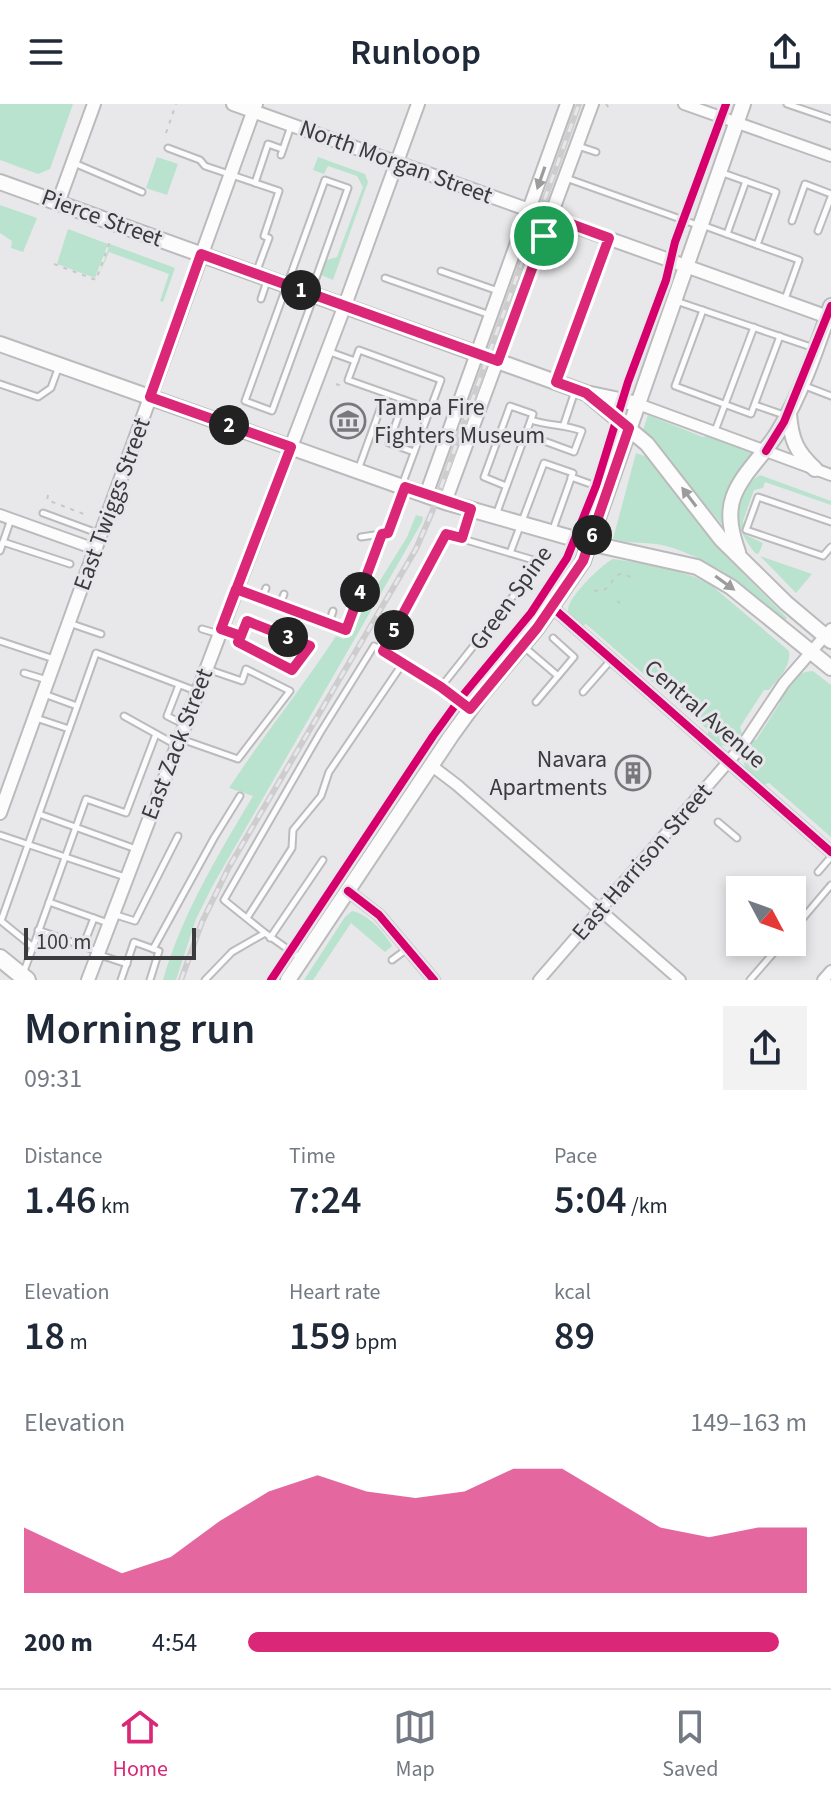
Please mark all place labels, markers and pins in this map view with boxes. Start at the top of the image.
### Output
pin [510,202,578,270]
pin: 1 [281,270,321,310]
place label: Tampa Fire Fighters Museum [374,390,545,453]
museum icon: Tampa Fire Fighters Museum [329,402,367,440]
pin: 2 [209,405,249,445]
pin: 6 [572,515,612,555]
pin: 4 [340,572,380,612]
pin: 5 [374,610,414,650]
pin: 3 [268,617,308,657]
place label: Navara Apartments [490,742,607,805]
building icon: Navara Apartments [614,754,652,792]

